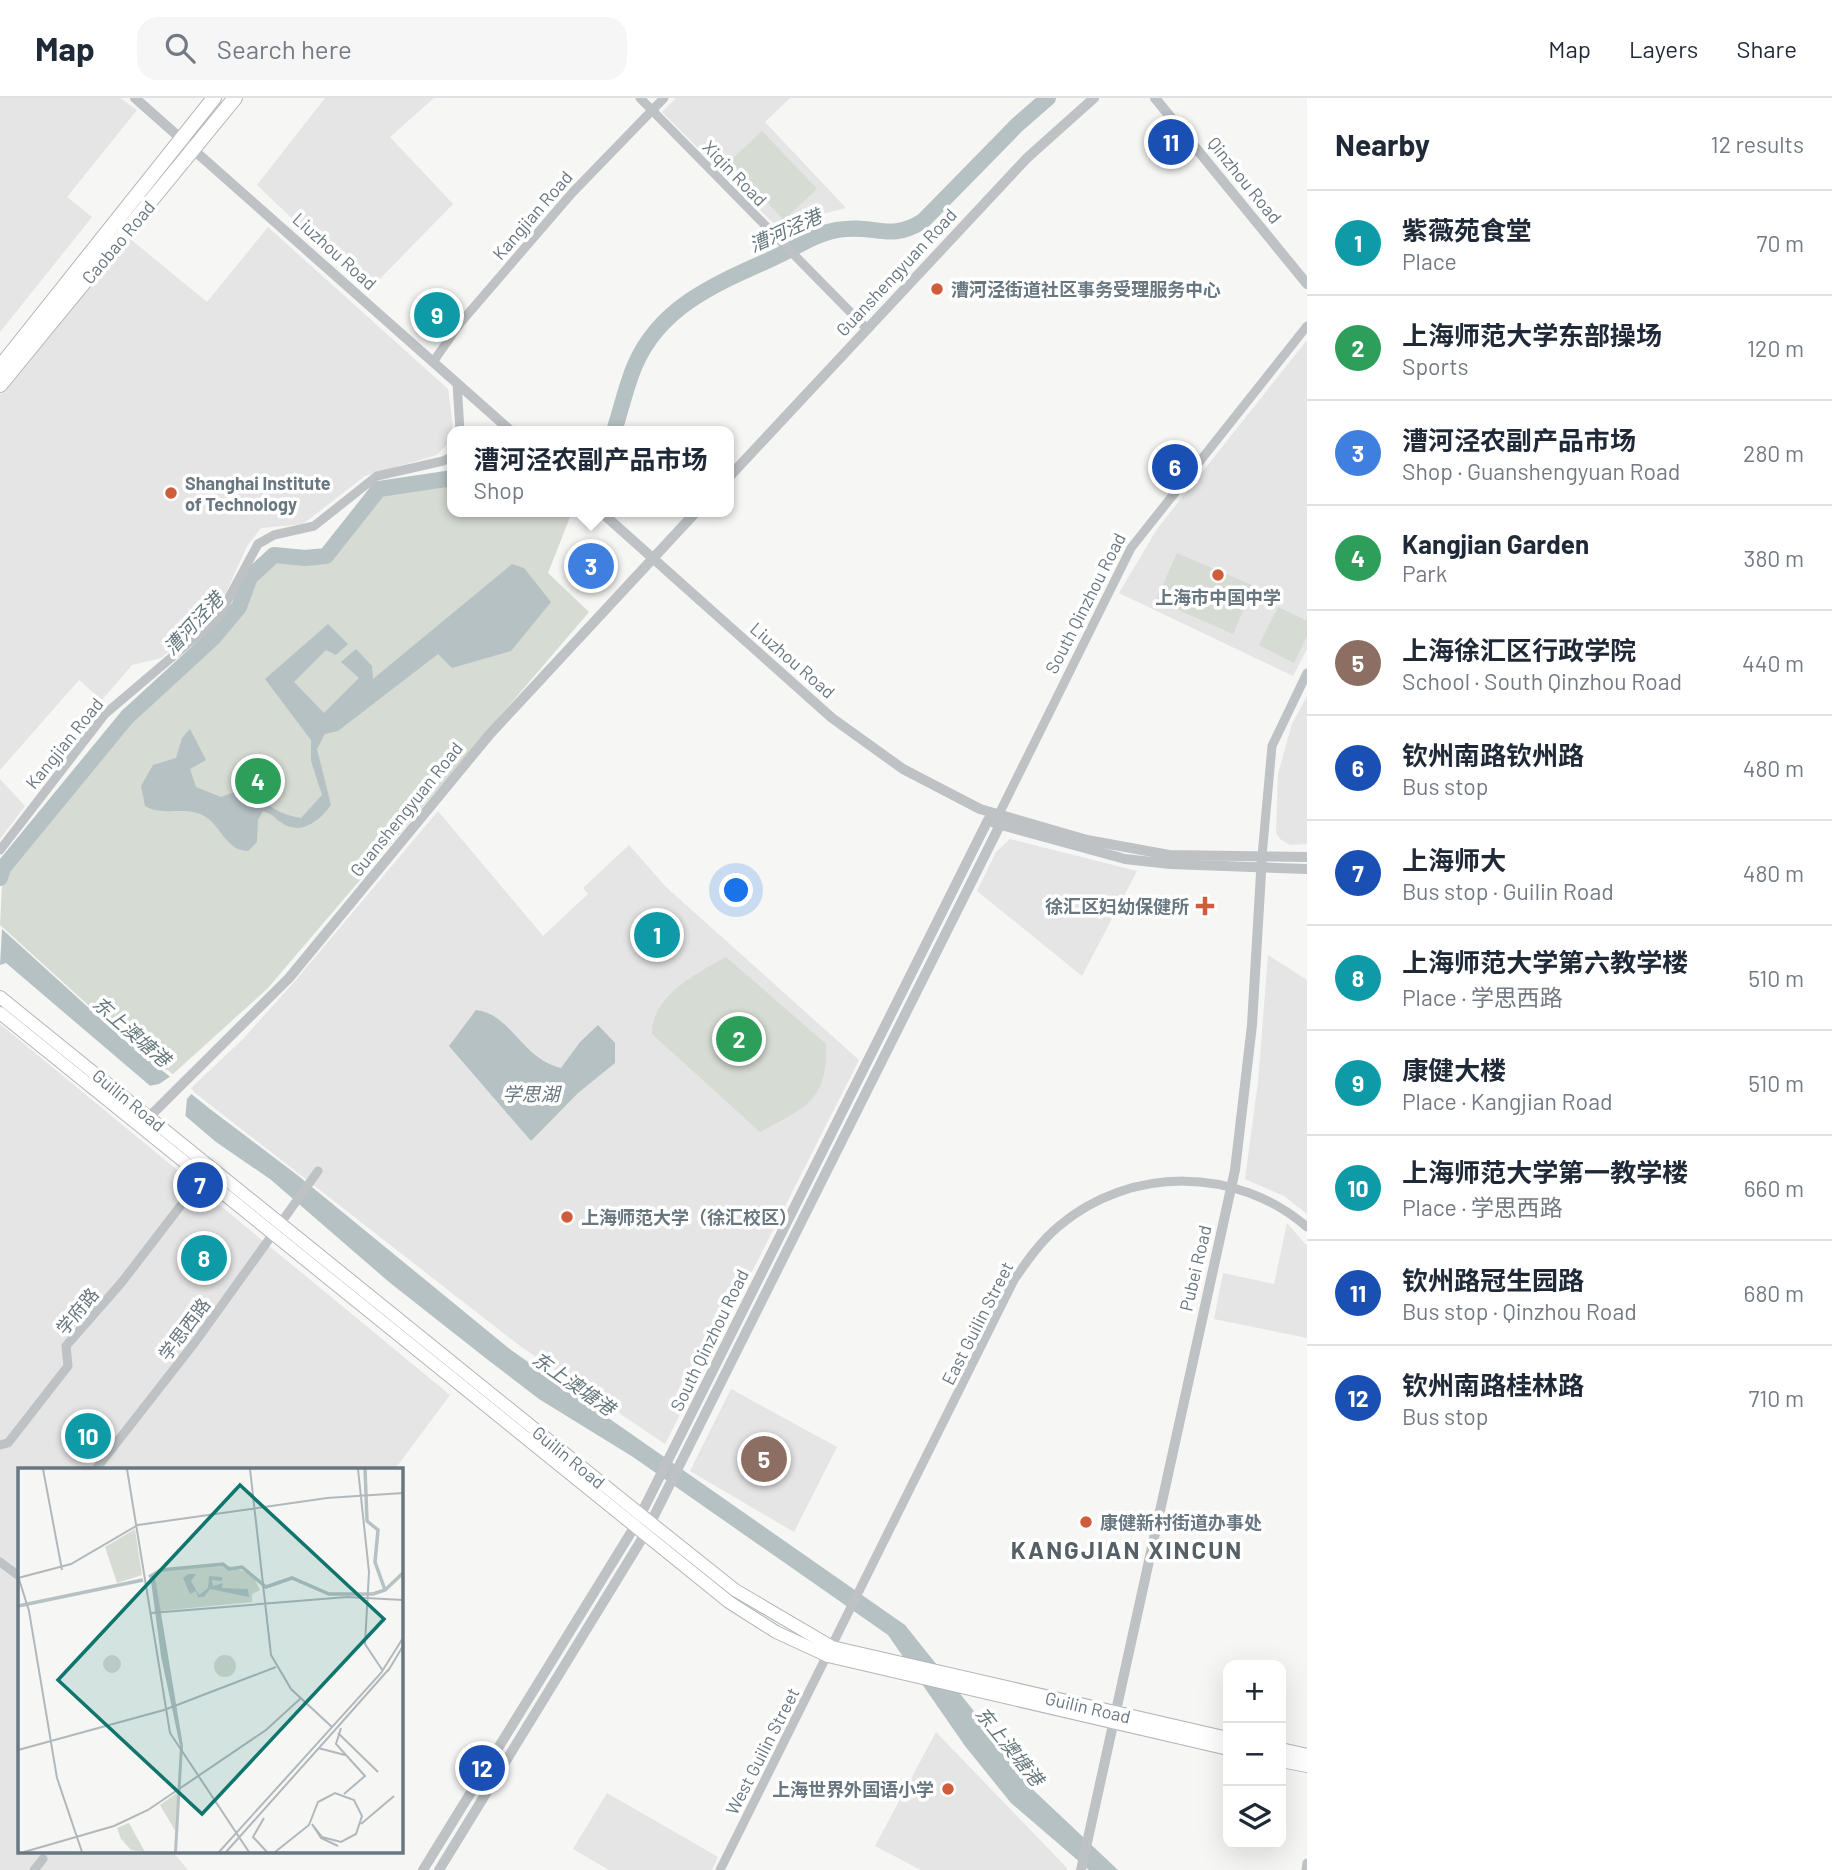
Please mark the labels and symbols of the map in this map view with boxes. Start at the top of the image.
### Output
pin: 11 [1148,116,1194,168]
street label: Qinzhou Road [1203,132,1287,228]
street label: Xiqin Road [698,136,772,210]
street label: Kangjian Road [487,166,577,264]
street label: Caobao Road [77,196,159,288]
water label: 漕河泾港 [746,203,827,256]
street label: Guanshengyuan Road [831,203,961,341]
street label: Liuzhou Road [289,208,381,294]
place label: 漕河泾街道社区事务受理服务中心 [951,278,1221,300]
marker: 漕河泾街道社区事务受理服务中心 [929,281,945,297]
pin: 9 [414,289,460,341]
pin: 6 [1152,441,1198,493]
place label: Shanghai Institute of Technology [185,472,331,515]
marker: Shanghai Institute of Technology [163,485,179,501]
street label: South Qinzhou Road [1040,529,1130,677]
pin: 3 [568,540,614,592]
marker: 上海市中国中学 [1210,567,1226,583]
water label: 漕河泾港 [159,585,229,659]
place label: 上海市中国中学 [1155,586,1281,608]
street label: Liuzhou Road [746,617,840,703]
street label: Kangjian Road [21,693,107,793]
street label: Guanshengyuan Road [345,737,467,881]
pin: 4 [235,755,281,807]
your location [719,873,753,907]
place label: 徐汇区妇幼保健所 [1045,895,1189,917]
marker: 徐汇区妇幼保健所 [1195,896,1215,916]
pin: 1 [634,909,680,961]
water label: 东上澳塘港 [89,991,178,1073]
pin: 2 [716,1013,762,1065]
street label: Guilin Road [88,1064,170,1136]
water label: 学思湖 [502,1082,562,1105]
pin: 7 [177,1159,223,1211]
place label: 上海师范大学（徐汇校区） [581,1206,797,1228]
marker: 上海师范大学（徐汇校区） [559,1209,575,1225]
street label: Pubei Road [1174,1223,1216,1313]
pin: 8 [181,1232,227,1284]
street label: East Guilin Street [936,1258,1018,1388]
street label: South Qinzhou Road [665,1266,753,1414]
street label: 学府路 [51,1283,103,1339]
street label: 学思西路 [154,1294,214,1364]
water label: 东上澳塘港 [528,1346,622,1421]
pin: 10 [65,1410,111,1462]
street label: Guilin Road [528,1421,610,1493]
pin: 5 [741,1433,787,1485]
inset map [18,1468,402,1853]
place label: 康健新村街道办事处 [1100,1511,1262,1533]
marker: 康健新村街道办事处 [1078,1514,1094,1530]
district label: KANGJIAN XINCUN [1011,1535,1243,1564]
street label: West Guilin Street [721,1684,803,1818]
street label: Guilin Road [1043,1686,1133,1728]
water label: 东上澳塘港 [971,1702,1051,1792]
pin: 12 [459,1742,505,1794]
place label: 上海世界外国语小学 [772,1778,934,1800]
marker: 上海世界外国语小学 [940,1781,956,1797]

